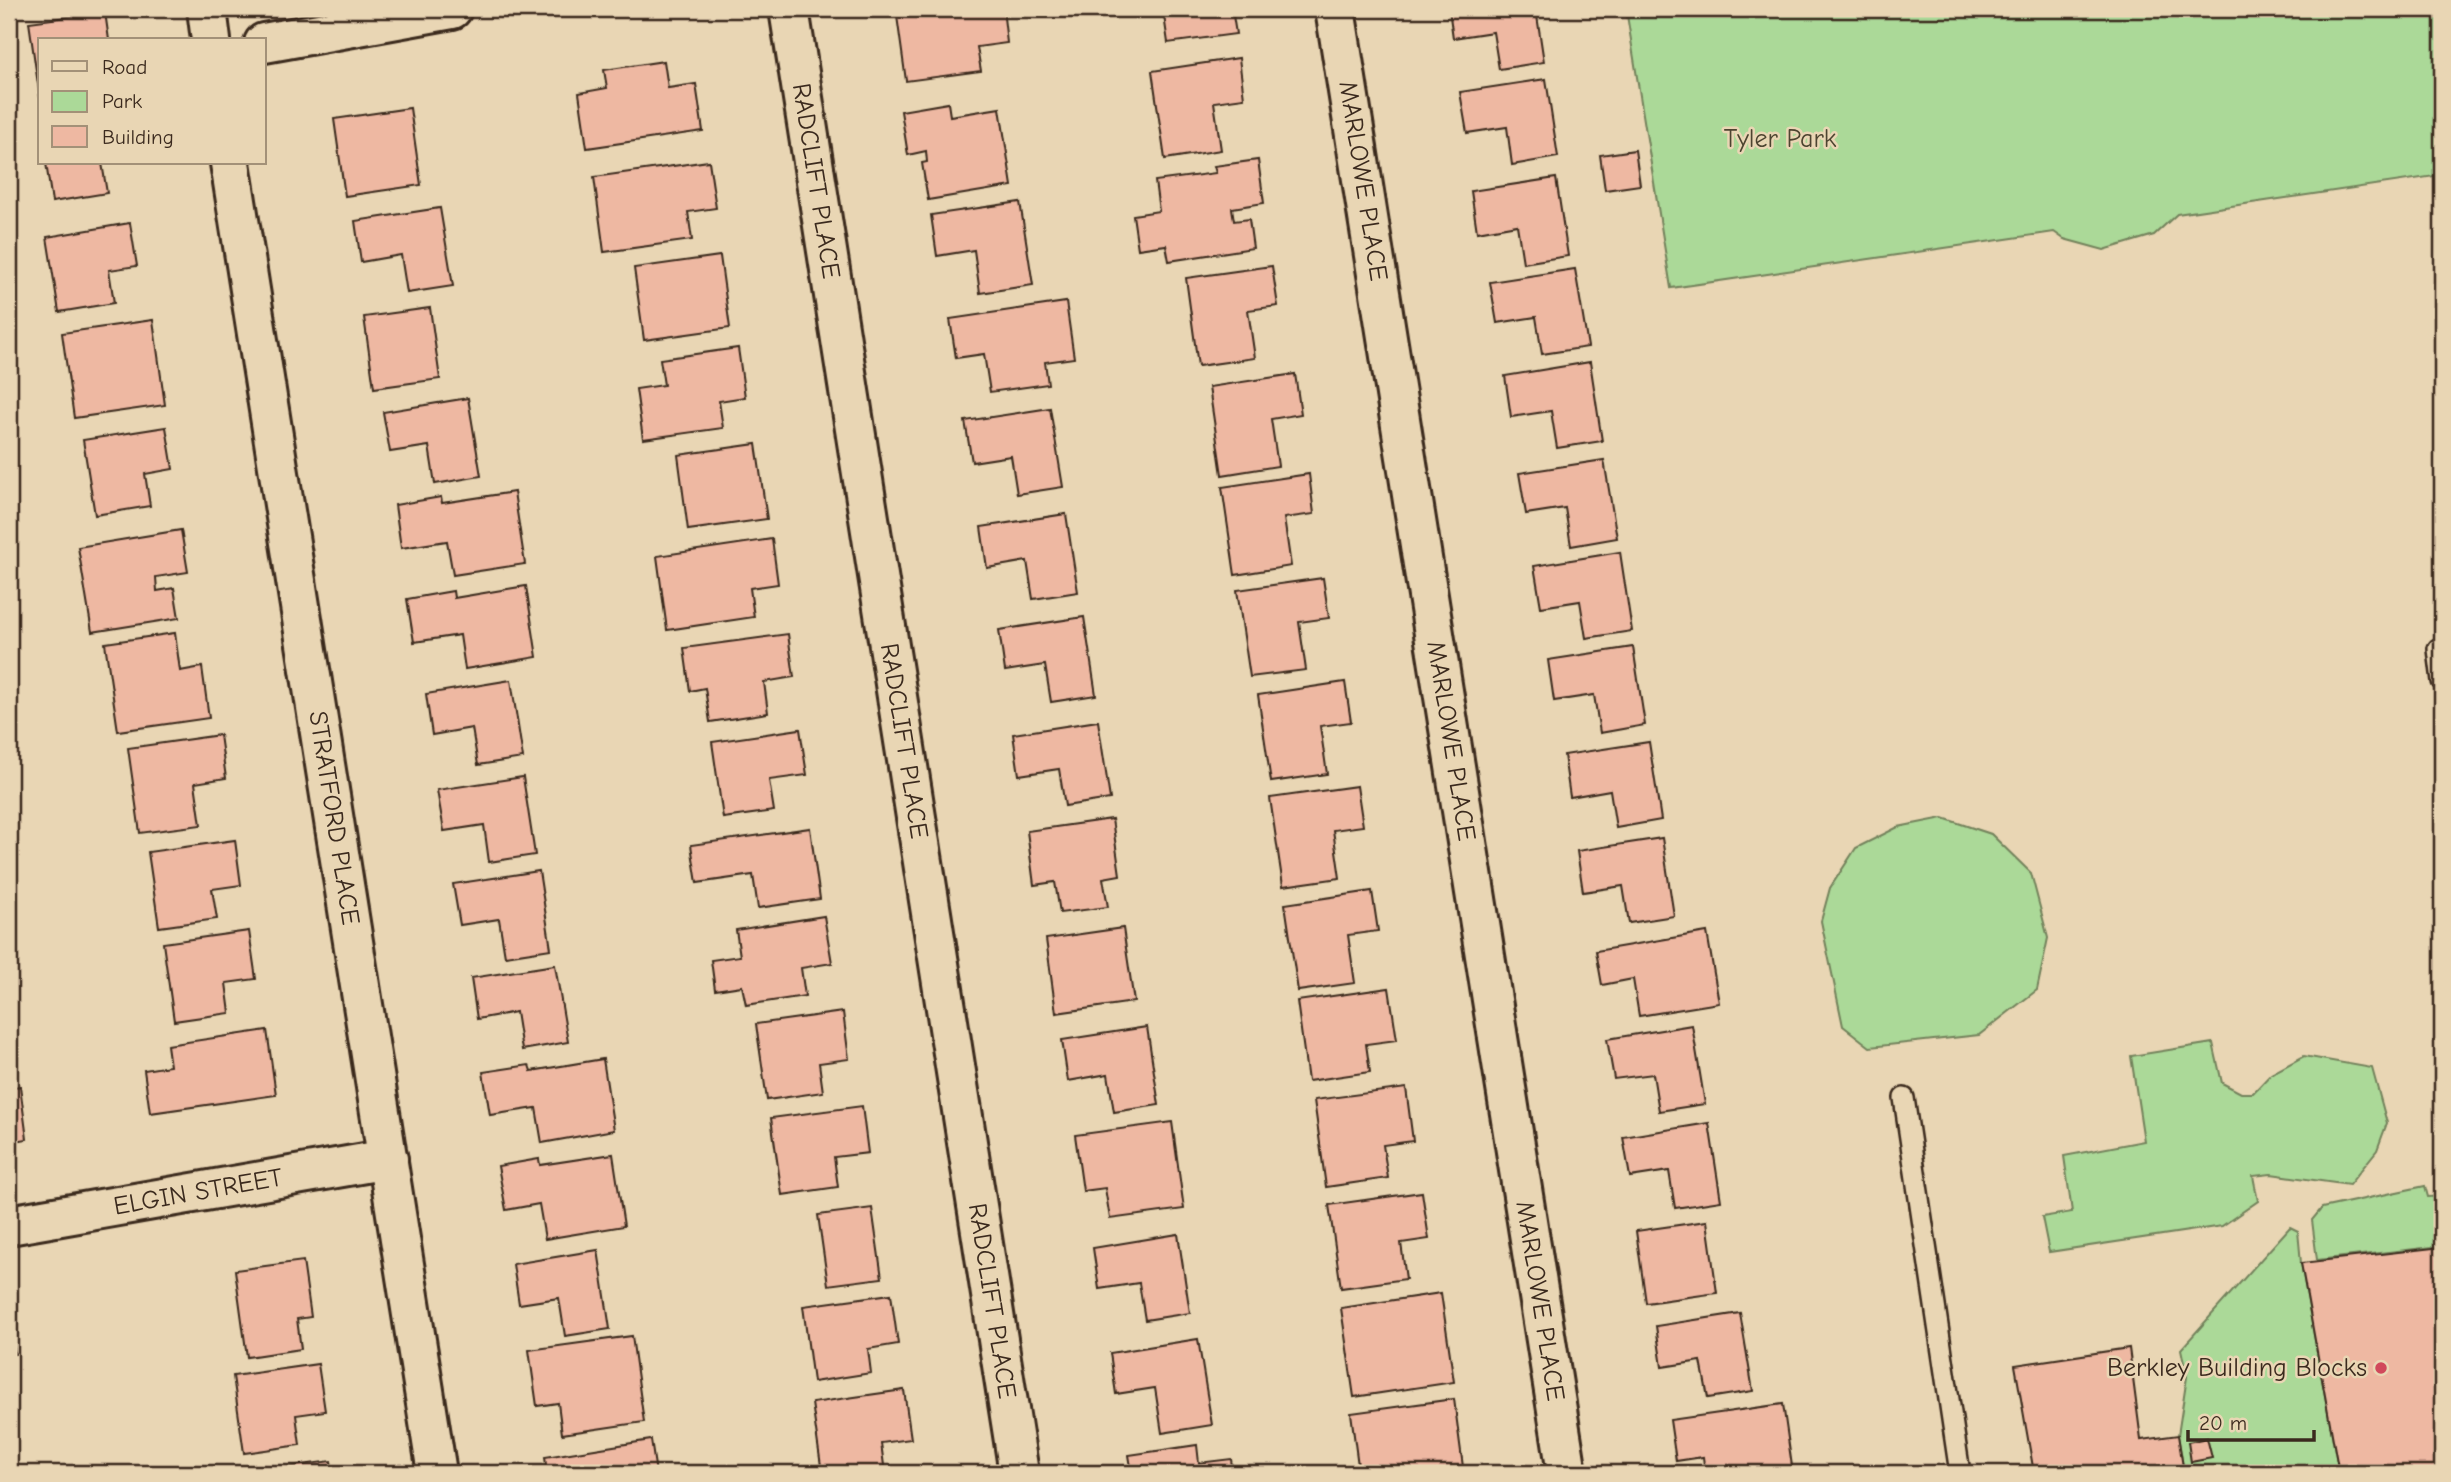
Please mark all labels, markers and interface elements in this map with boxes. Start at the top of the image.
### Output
legend [38,38,266,164]
text: Road [102,55,147,79]
street label: MARLOWE PLACE [1332,79,1394,283]
street label: RADCLIFT PLACE [786,81,846,281]
text: Park [102,89,142,113]
park label: Tyler Park [1724,124,1837,154]
text: Building [102,125,174,149]
street label: MARLOWE PLACE [1420,639,1482,843]
street label: RADCLIFT PLACE [874,641,934,841]
street label: STRATFORD PLACE [302,709,366,927]
street label: ELGIN STREET [111,1162,285,1222]
street label: MARLOWE PLACE [1509,1199,1571,1403]
street label: RADCLIFT PLACE [962,1201,1022,1401]
place label: Berkley Building Blocks [2107,1353,2367,1383]
marker: Berkley Building Blocks [2373,1360,2389,1376]
scale bar [2188,1398,2314,1442]
text: 20 m [2199,1411,2247,1435]

